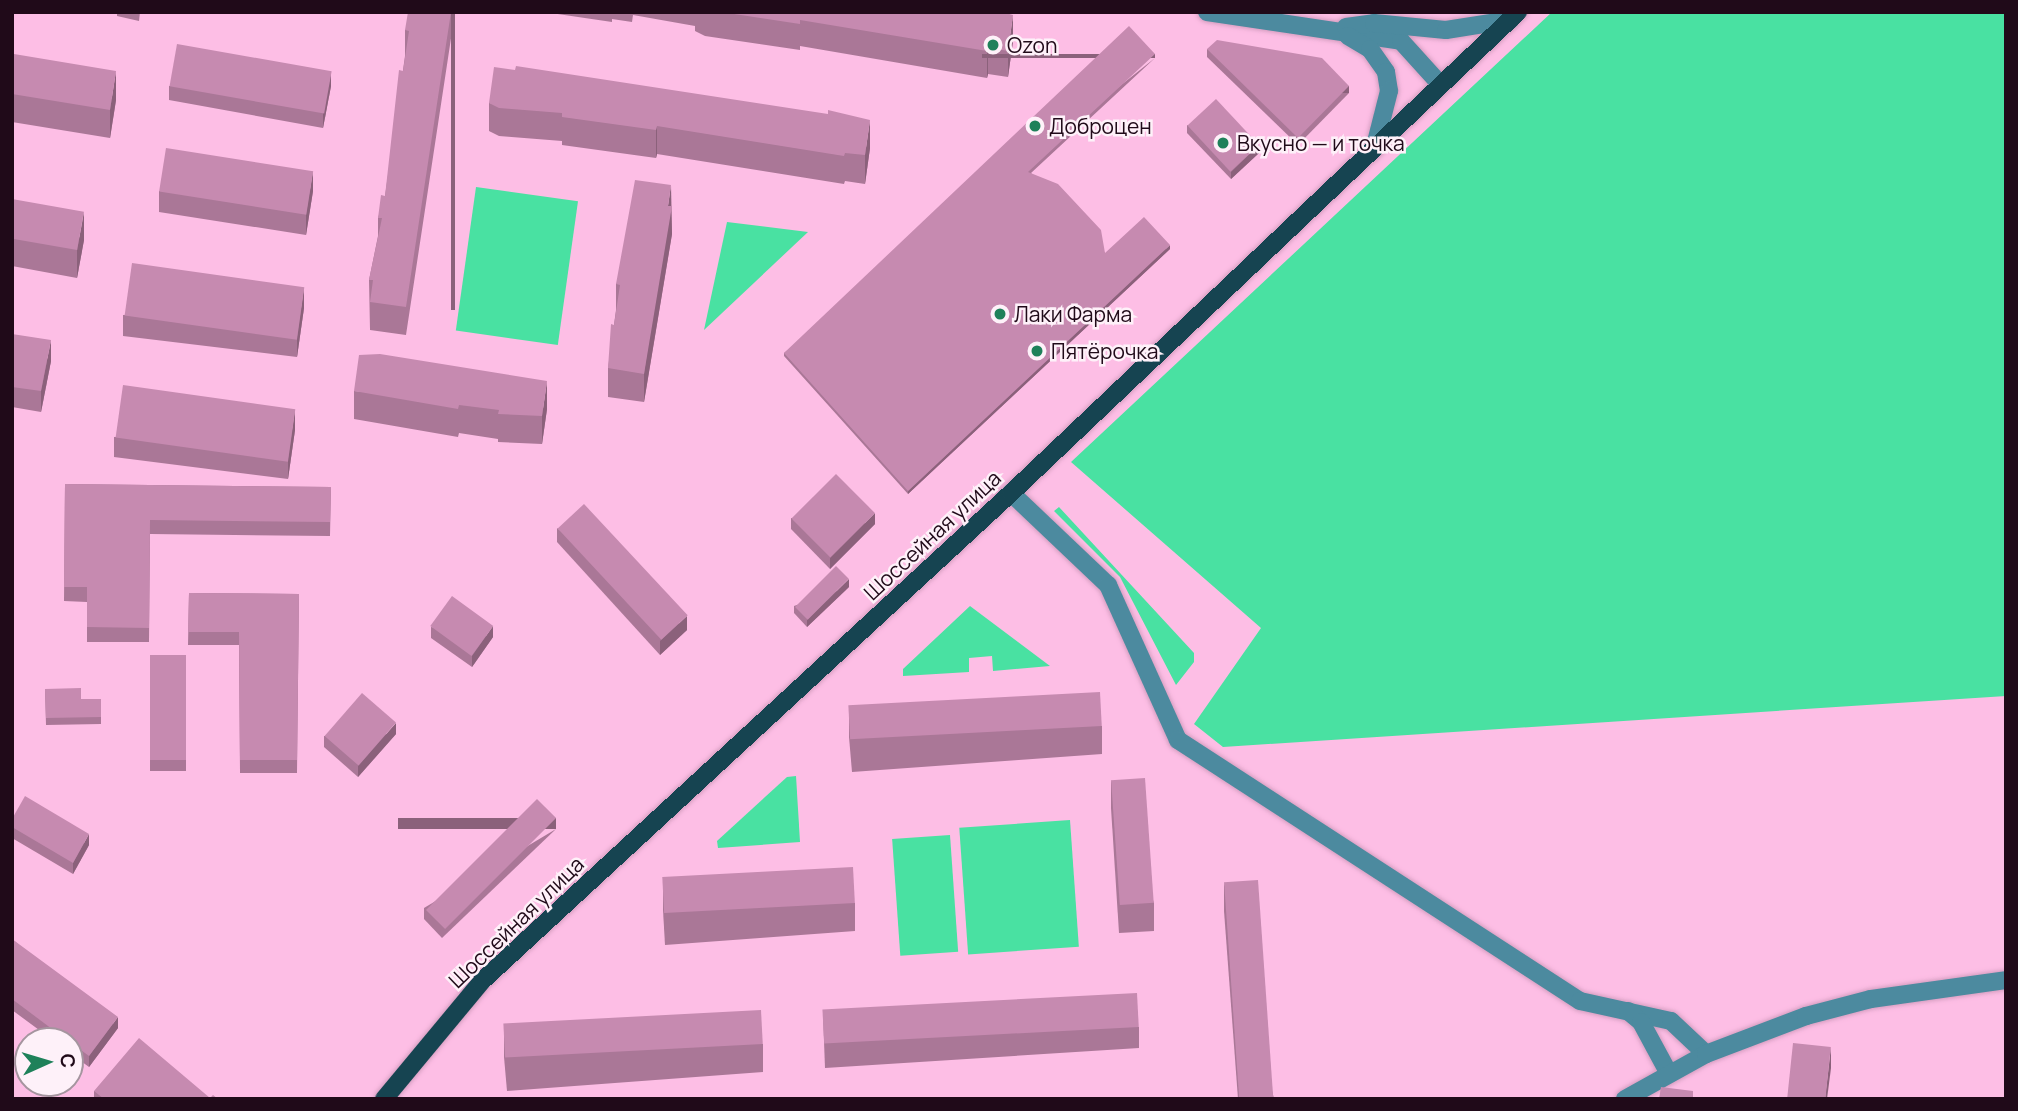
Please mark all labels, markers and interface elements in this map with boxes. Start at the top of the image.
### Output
place label: Ozon [1007,32,1057,58]
marker: Ozon [985,37,1001,53]
place label: Доброцен [1049,113,1152,139]
marker: Доброцен [1027,118,1043,134]
place label: Вкусно — и точка [1237,130,1405,156]
marker: Вкусно — и точка [1215,135,1231,151]
place label: Лаки Фарма [1014,301,1132,327]
marker: Лаки Фарма [992,306,1008,322]
place label: Пятёрочка [1051,338,1158,364]
marker: Пятёрочка [1029,343,1045,359]
street label: Шоссейная улица [858,465,1006,605]
street label: Шоссейная улица [443,851,589,993]
north arrow [14,1027,84,1097]
text: С [54,1053,81,1069]

